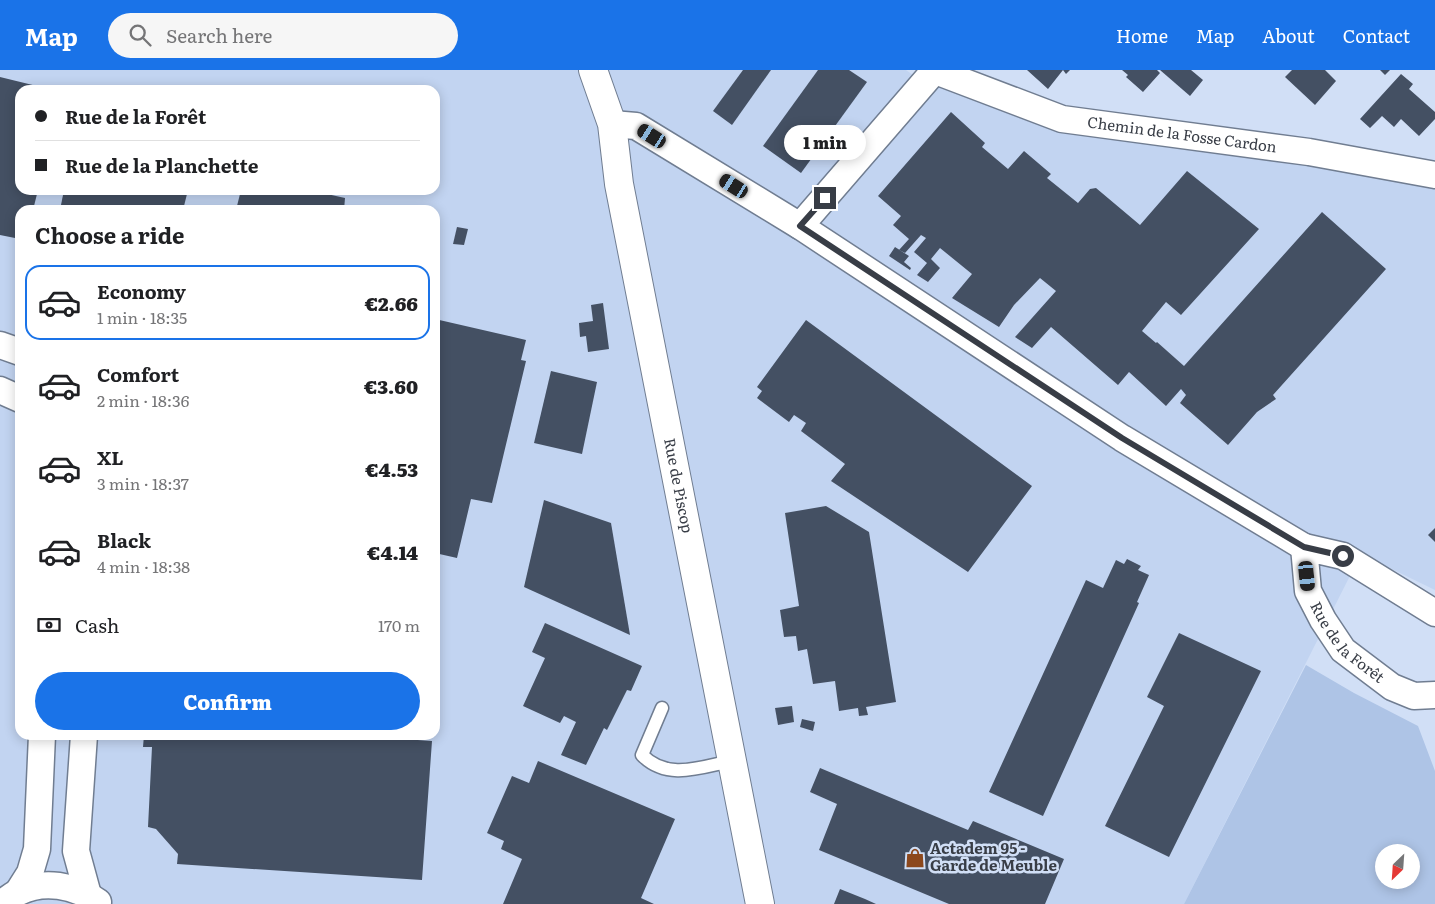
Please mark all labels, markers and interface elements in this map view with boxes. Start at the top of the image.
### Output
search box [108,13,458,58]
text: Map [25,18,78,53]
icon: search [126,21,154,49]
text: Search here [166,21,272,49]
text: Home [1116,22,1168,49]
text: Map [1196,22,1234,49]
text: About [1262,22,1315,49]
text: Contact [1343,22,1410,49]
text: Rue de la Forêt [65,102,206,130]
street label: Chemin de la Fosse Cardon [1086,110,1278,158]
car [635,122,668,150]
callout: 1 min [784,126,866,160]
text: 1 min [803,130,847,154]
text: Rue de la Planchette [65,151,258,179]
car [717,172,750,200]
route end [814,187,836,209]
text: Choose a ride [35,218,184,251]
text: Economy [97,277,186,305]
icon: car [37,280,82,325]
text: €2.66 [365,289,418,317]
text: 1 min · 18:35 [97,305,187,329]
text: Comfort [97,360,179,388]
icon: car [37,363,82,408]
text: €3.60 [364,372,418,400]
text: 2 min · 18:36 [97,388,189,412]
street label: Rue de Piscop [659,436,700,535]
text: XL [97,443,124,471]
icon: car [37,446,82,491]
text: €4.53 [365,455,418,483]
text: 3 min · 18:37 [97,471,189,495]
text: Black [97,526,151,554]
icon: car [37,529,82,574]
text: €4.14 [367,538,418,566]
route start [1332,545,1354,567]
text: 4 min · 18:38 [97,554,190,578]
car [1297,560,1316,592]
street label: Rue de la Forêt [1305,597,1390,688]
icon: cash [35,611,63,639]
text: Cash [75,611,119,639]
text: 170 m [378,613,420,637]
button: Confirm [35,672,420,730]
place label: Actadem 95 - Garde de Meuble [930,836,1057,876]
north arrow [1375,844,1420,889]
map controls [1375,844,1420,889]
shop icon: Actadem 95 - Garde de Meuble [904,847,926,869]

